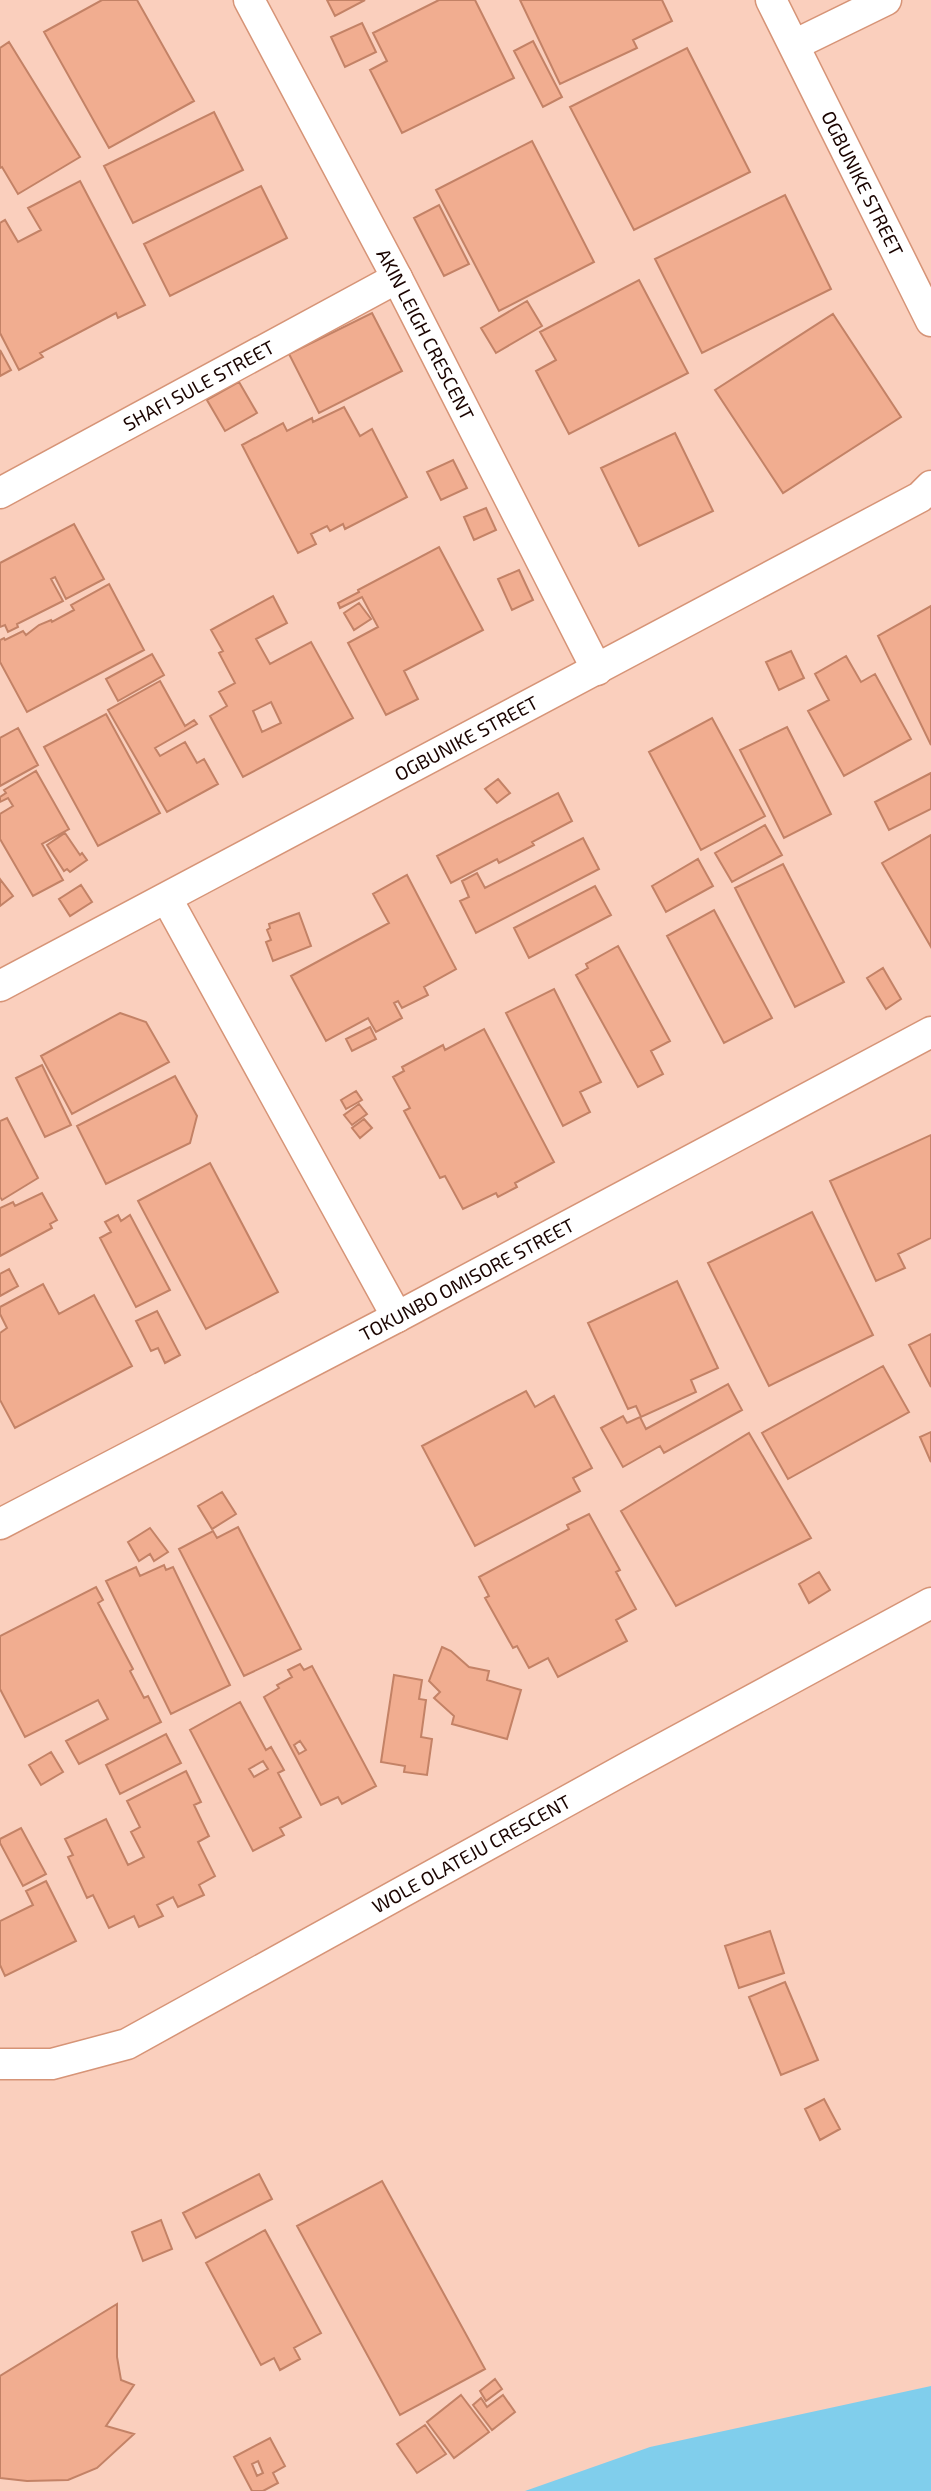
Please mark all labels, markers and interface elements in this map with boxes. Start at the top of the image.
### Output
street label: OGBUNIKE STREET [817,107,909,260]
street label: AKIN LEIGH CRESCENT [372,244,479,424]
street label: SHAFI SULE STREET [119,335,278,435]
street label: OGBUNIKE STREET [390,690,542,785]
street label: TOKUNBO OMISORE STREET [355,1213,578,1346]
street label: WOLE OLATEJU CRESCENT [368,1789,574,1917]

